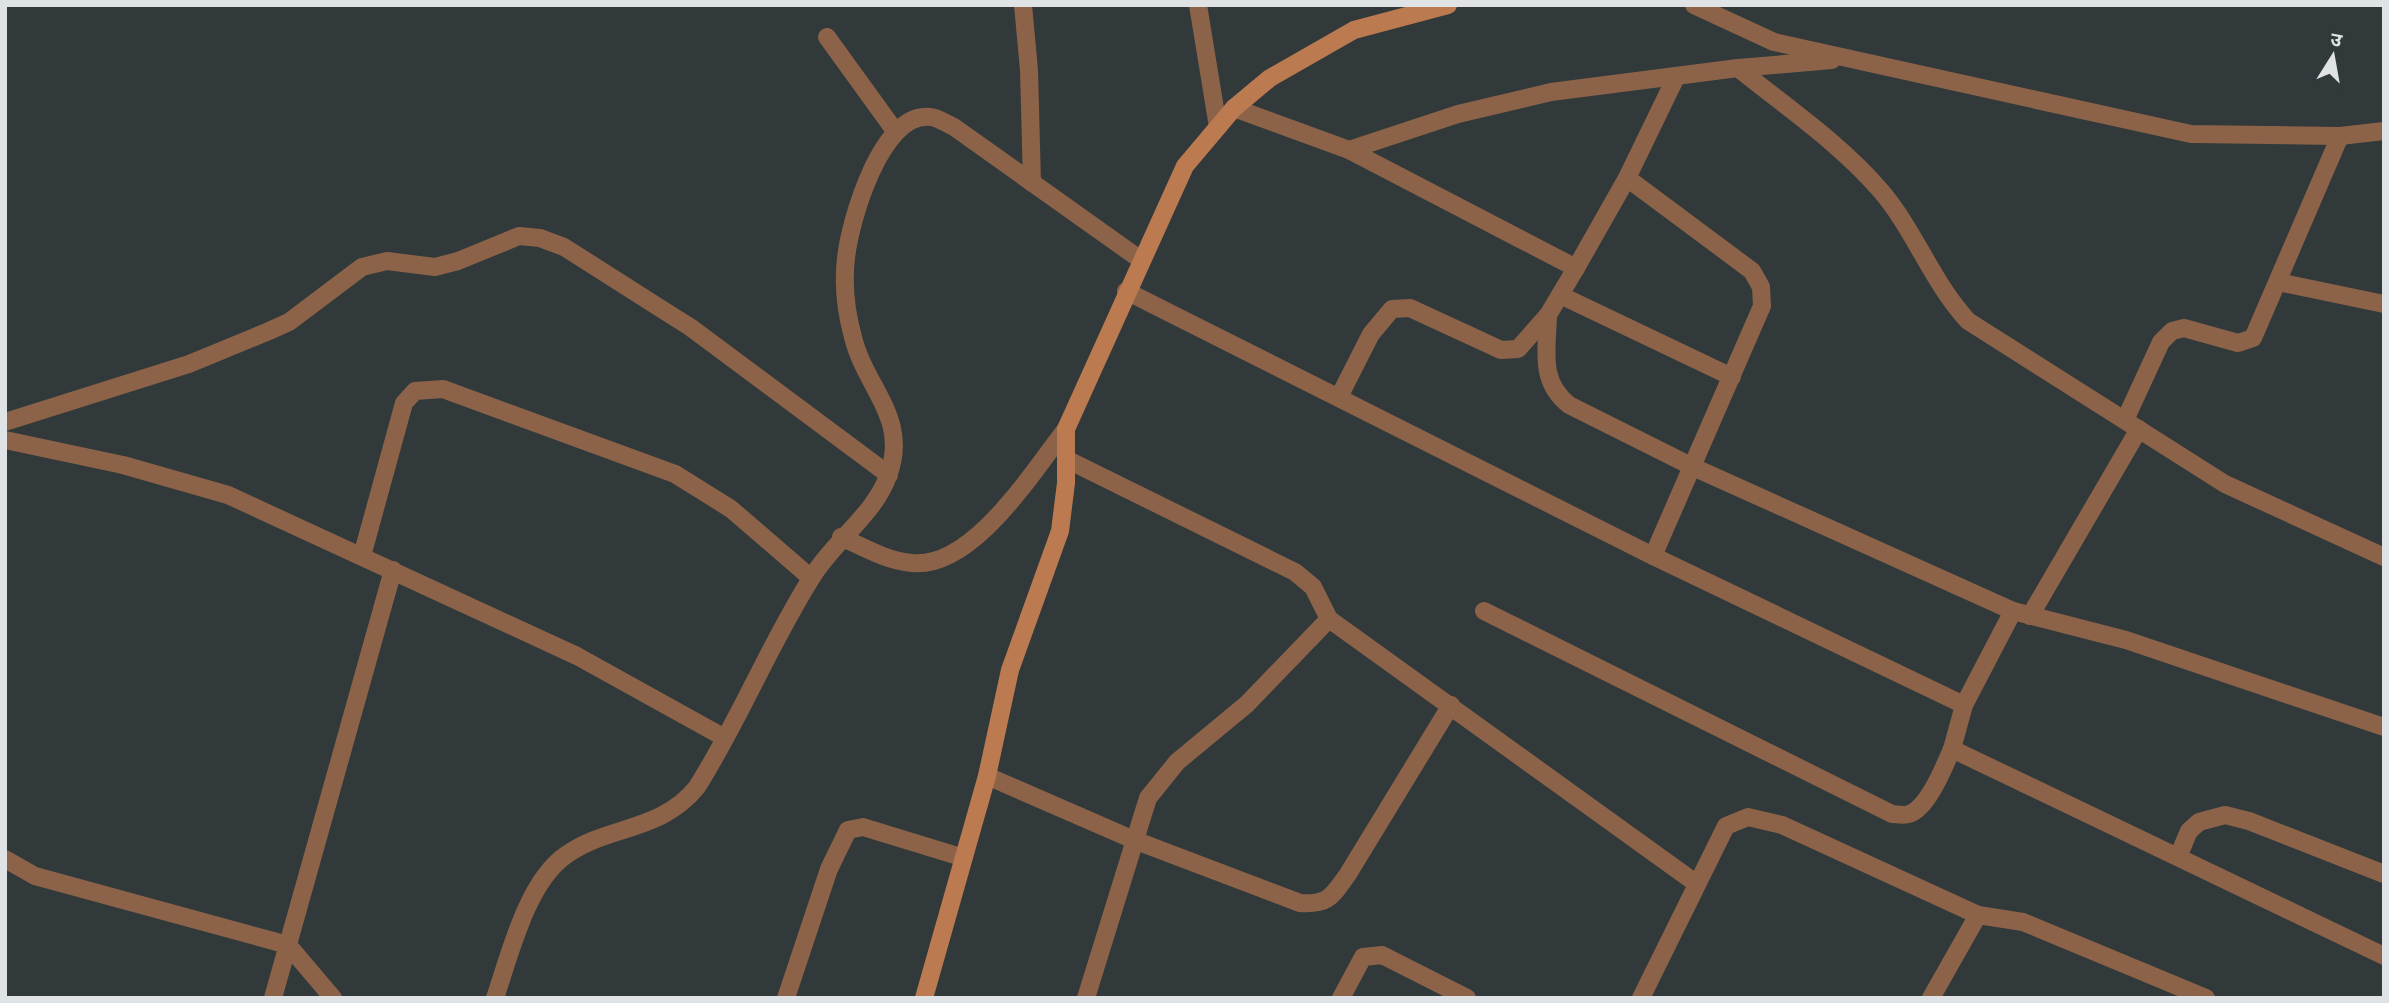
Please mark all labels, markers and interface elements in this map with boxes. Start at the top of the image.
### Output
north arrow [2298,21,2368,91]
text: उ [2328,27,2345,52]

